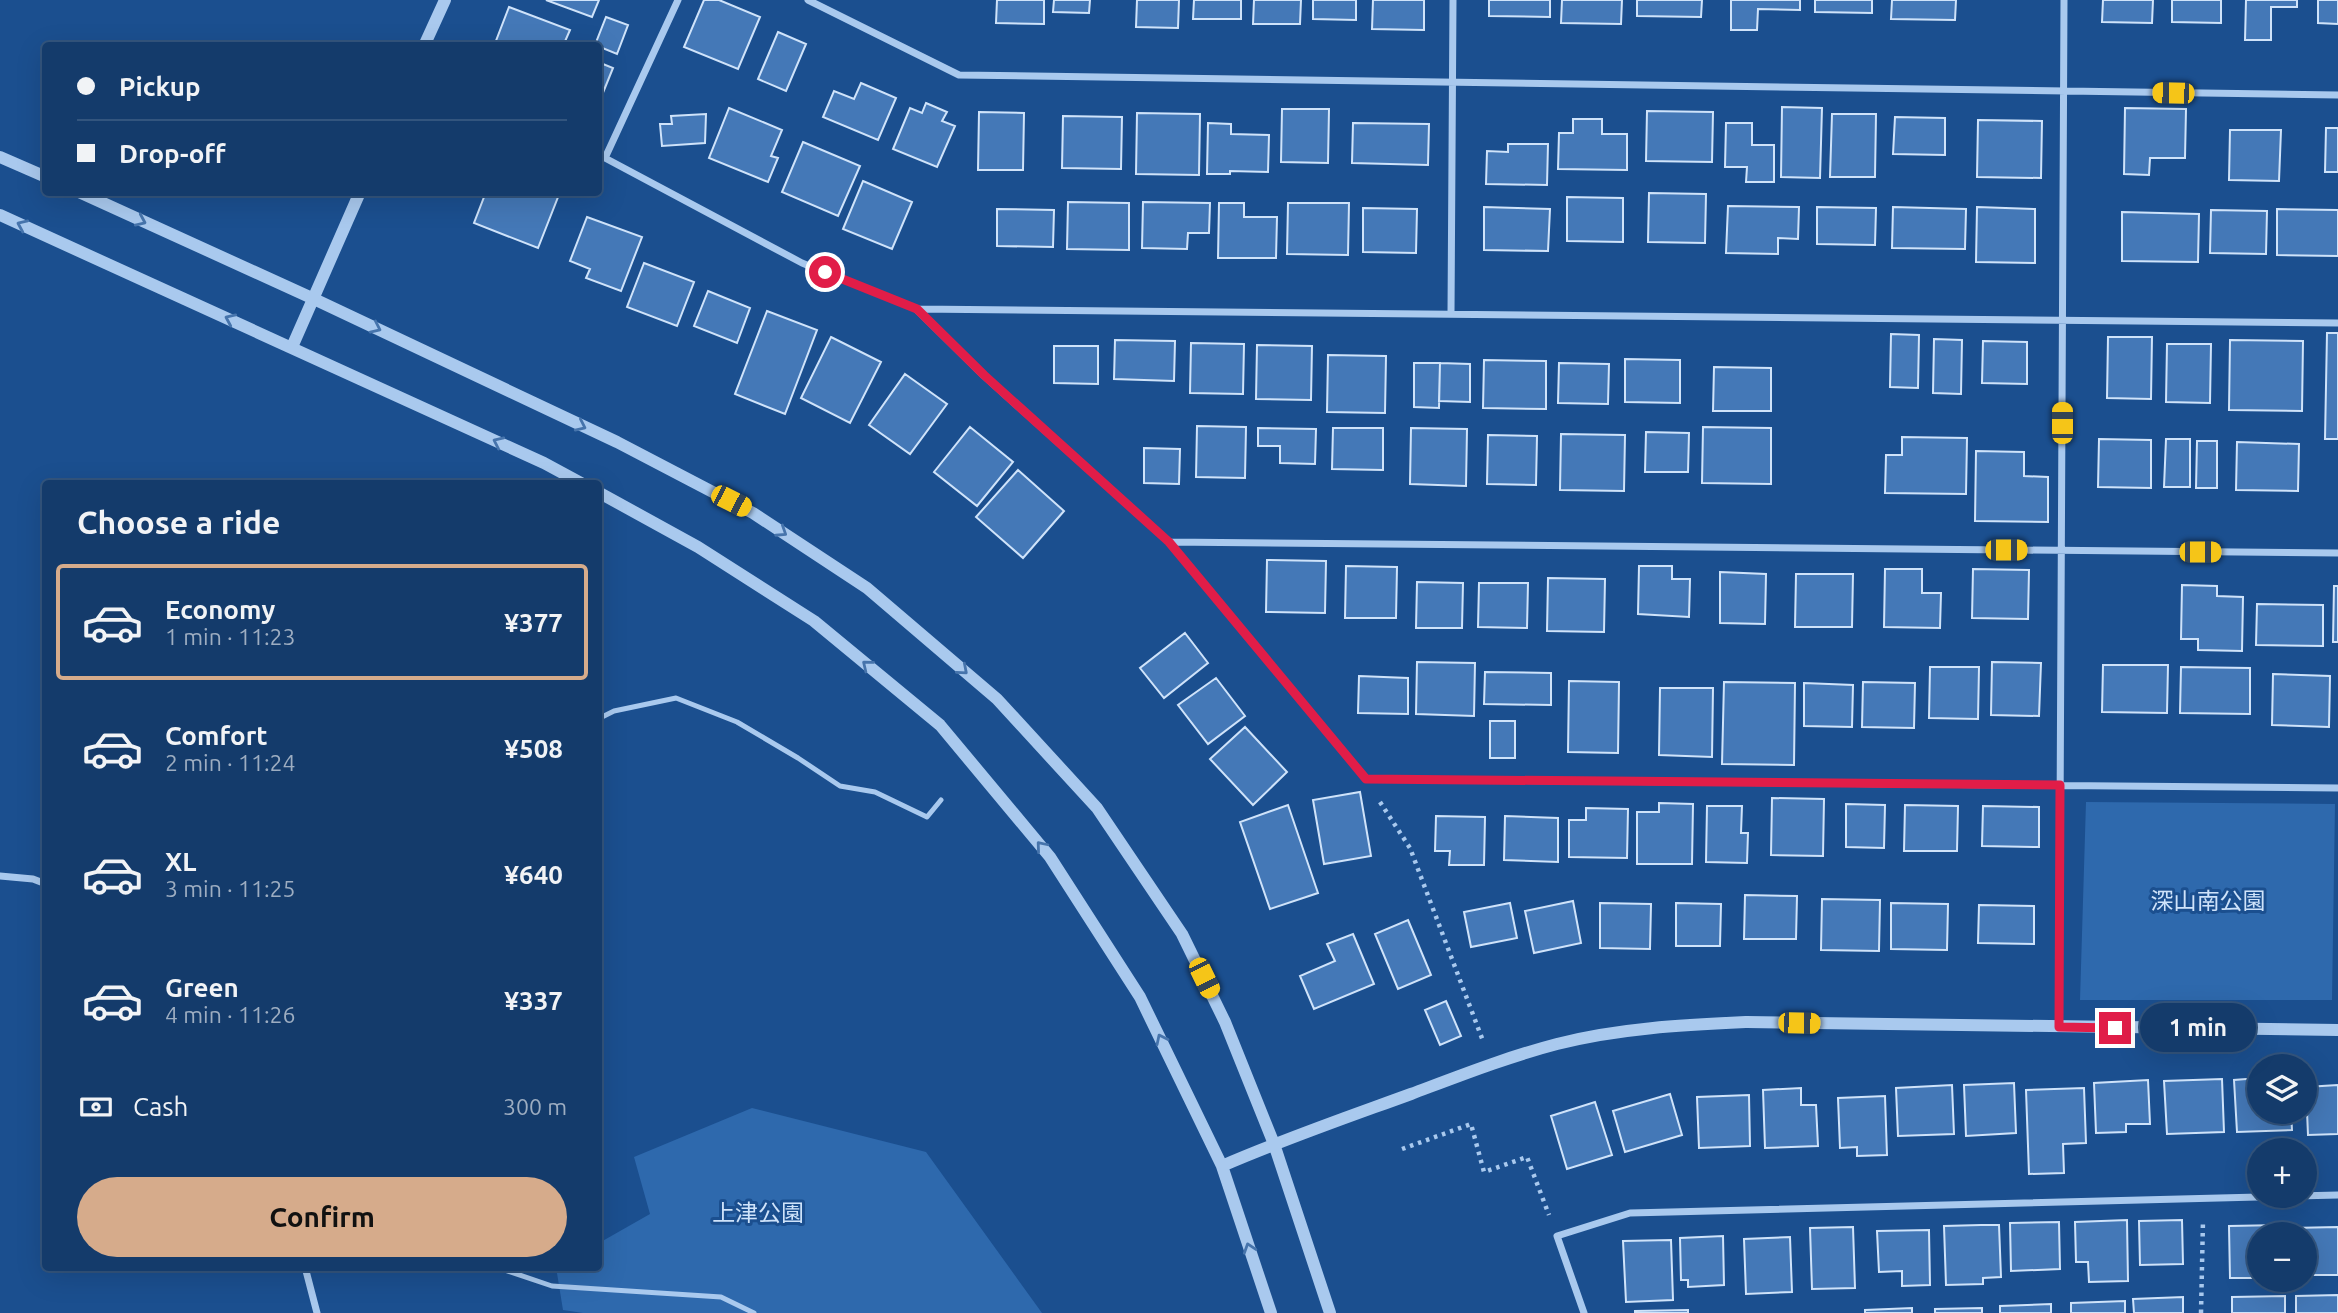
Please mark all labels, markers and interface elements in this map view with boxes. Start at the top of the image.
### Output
text: Pickup [119,72,201,101]
car [2152,82,2195,104]
text: Drop-off [119,139,226,168]
one-way arrow [134,213,146,227]
one-way arrow [17,219,30,233]
route start [809,256,841,288]
one-way arrow [224,313,237,327]
one-way arrow [368,320,381,334]
car [2052,402,2073,444]
one-way arrow [574,417,586,431]
one-way arrow [493,436,506,450]
car [708,482,755,520]
text: Choose a ride [77,504,280,540]
one-way arrow [774,524,787,536]
car [1986,540,2028,561]
car [2180,542,2222,563]
icon: car [81,591,144,654]
text: Economy [165,595,275,624]
text: ¥377 [504,608,563,637]
text: 1 min · 11:23 [165,624,296,649]
one-way arrow [863,661,875,674]
one-way arrow [954,662,967,674]
icon: car [81,717,144,780]
text: Comfort [165,721,268,750]
text: ¥508 [504,734,563,763]
text: 2 min · 11:24 [165,750,296,775]
one-way arrow [1037,841,1049,854]
icon: car [81,843,144,906]
text: XL [165,847,196,876]
text: ¥640 [504,860,563,889]
text: 3 min · 11:25 [165,876,296,901]
park label: 深山南公園 [2151,888,2266,913]
car [1186,955,1223,1001]
icon: car [81,969,144,1032]
text: Green [165,973,239,1002]
text: ¥337 [504,986,563,1015]
text: 4 min · 11:26 [165,1002,296,1027]
callout: 1 min [2140,1004,2255,1052]
car [1778,1012,1821,1034]
route end [2099,1012,2131,1044]
text: 1 min [2169,1015,2227,1040]
one-way arrow [1155,1034,1169,1046]
map controls [2247,1054,2317,1292]
button: layers [2247,1054,2317,1124]
icon: cash [77,1088,115,1126]
text: Cash [133,1092,188,1121]
text: 300 m [503,1094,567,1119]
button: + [2247,1138,2317,1208]
button: Confirm [77,1177,567,1257]
park label: 上津公園 [712,1200,804,1225]
button: − [2247,1222,2317,1292]
one-way arrow [1243,1243,1258,1255]

